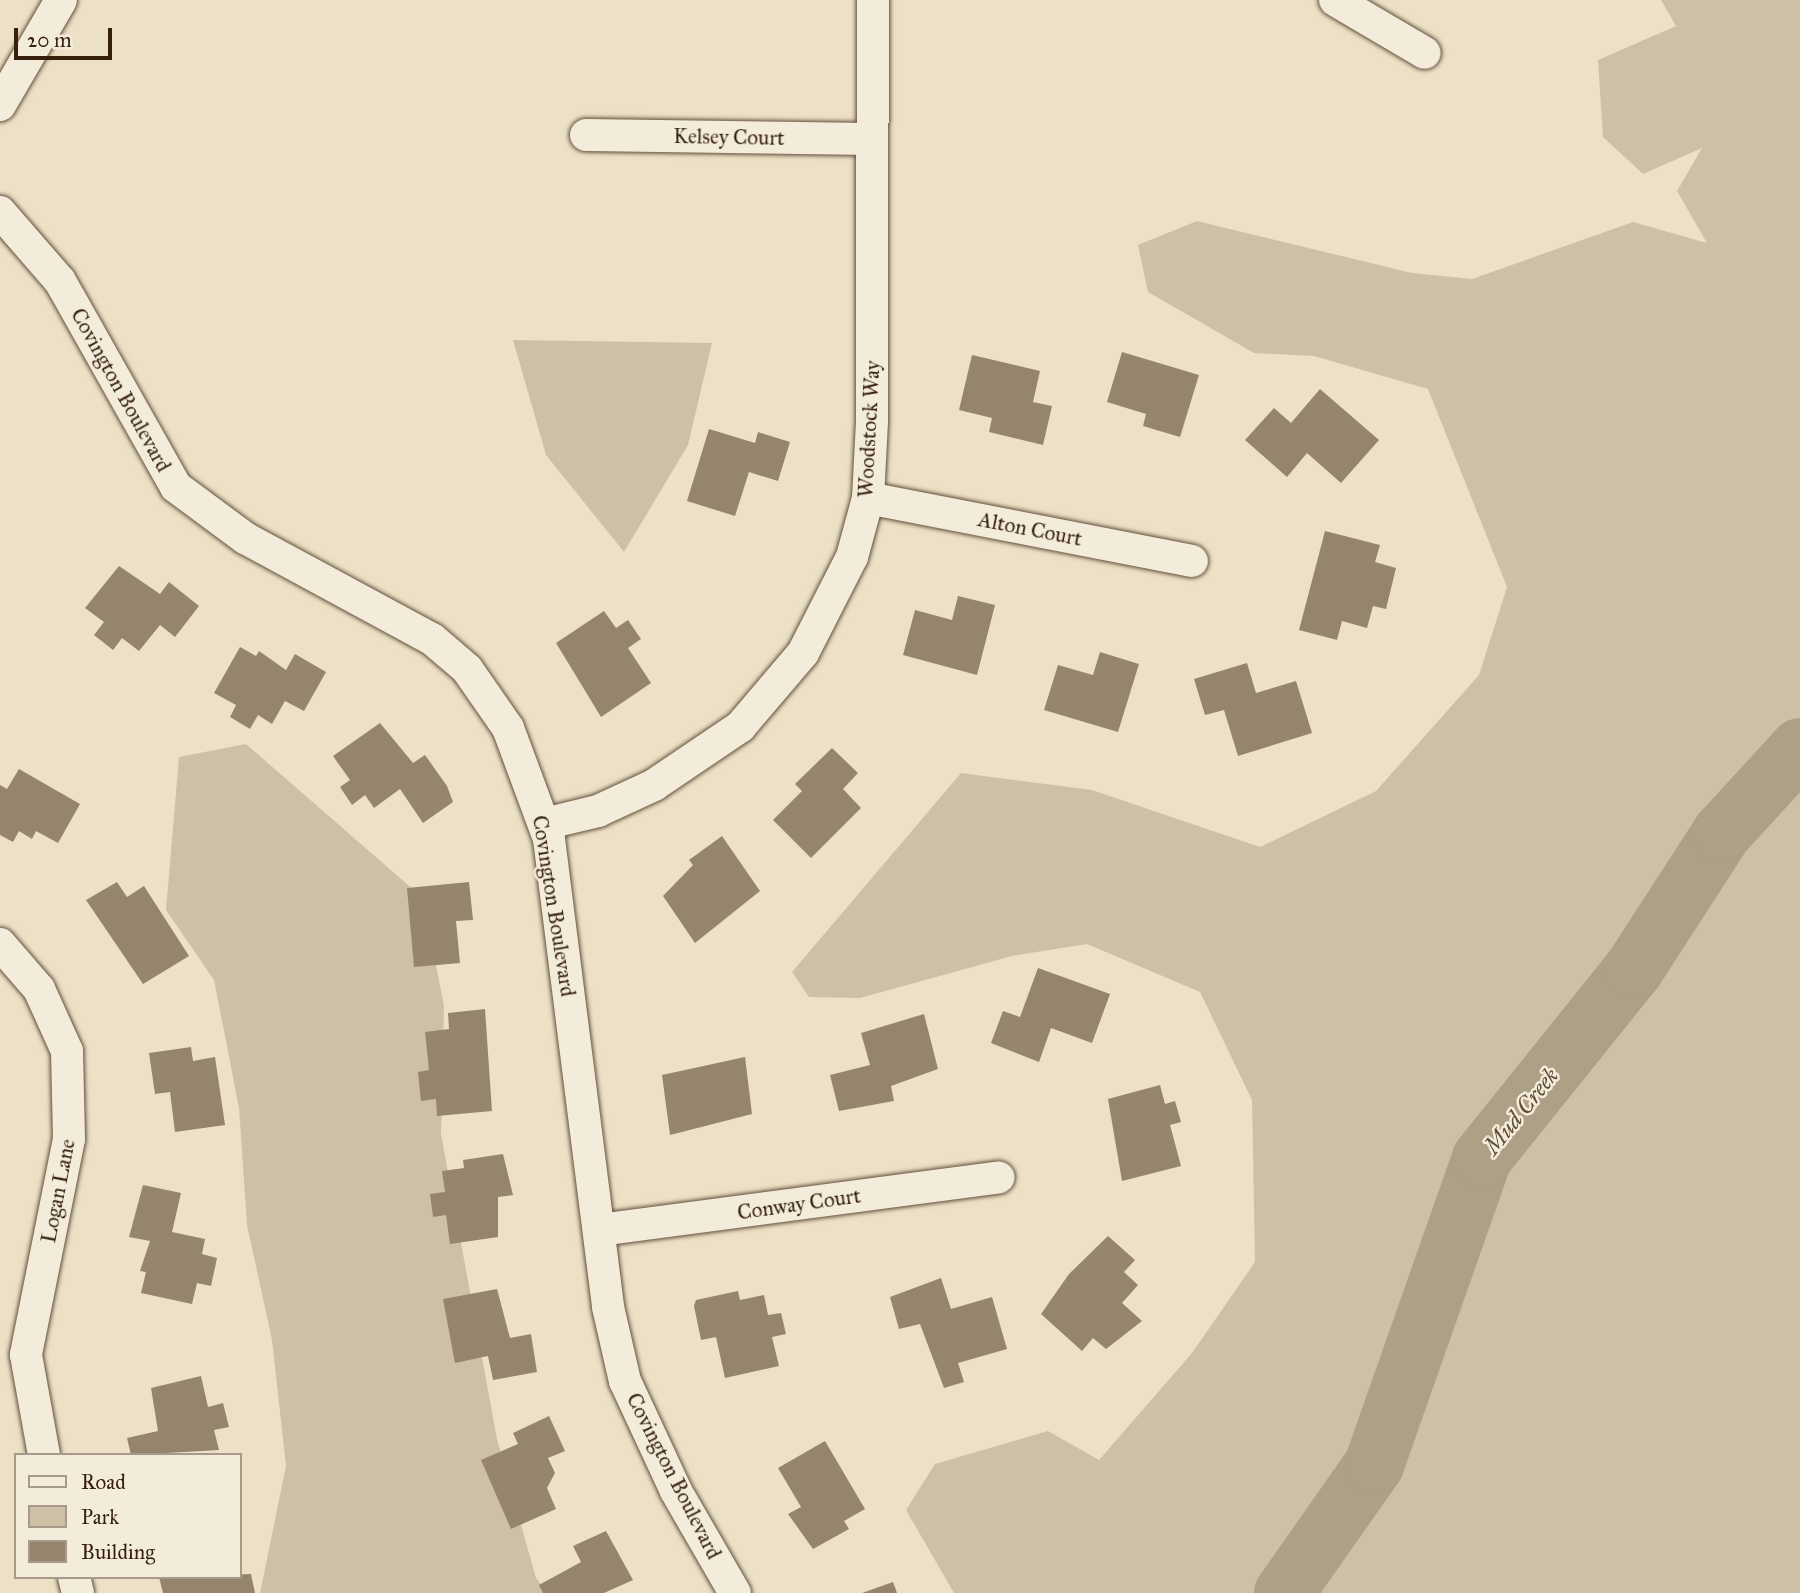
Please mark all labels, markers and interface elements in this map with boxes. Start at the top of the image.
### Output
scale bar [18,14,116,58]
text: 20 m [27,27,72,53]
street label: Kelsey Court [673,123,785,151]
street label: Covington Boulevard [66,304,176,476]
street label: Woodstock Way [853,360,885,498]
street label: Alton Court [976,507,1084,551]
street label: Covington Boulevard [527,813,581,999]
water label: Mud Creek [1478,1062,1564,1160]
street label: Logan Lane [36,1137,80,1245]
street label: Conway Court [736,1183,862,1225]
street label: Covington Boulevard [621,1389,727,1563]
legend [14,1453,242,1579]
text: Road [81,1469,126,1495]
text: Park [81,1504,119,1530]
text: Building [81,1539,155,1565]

